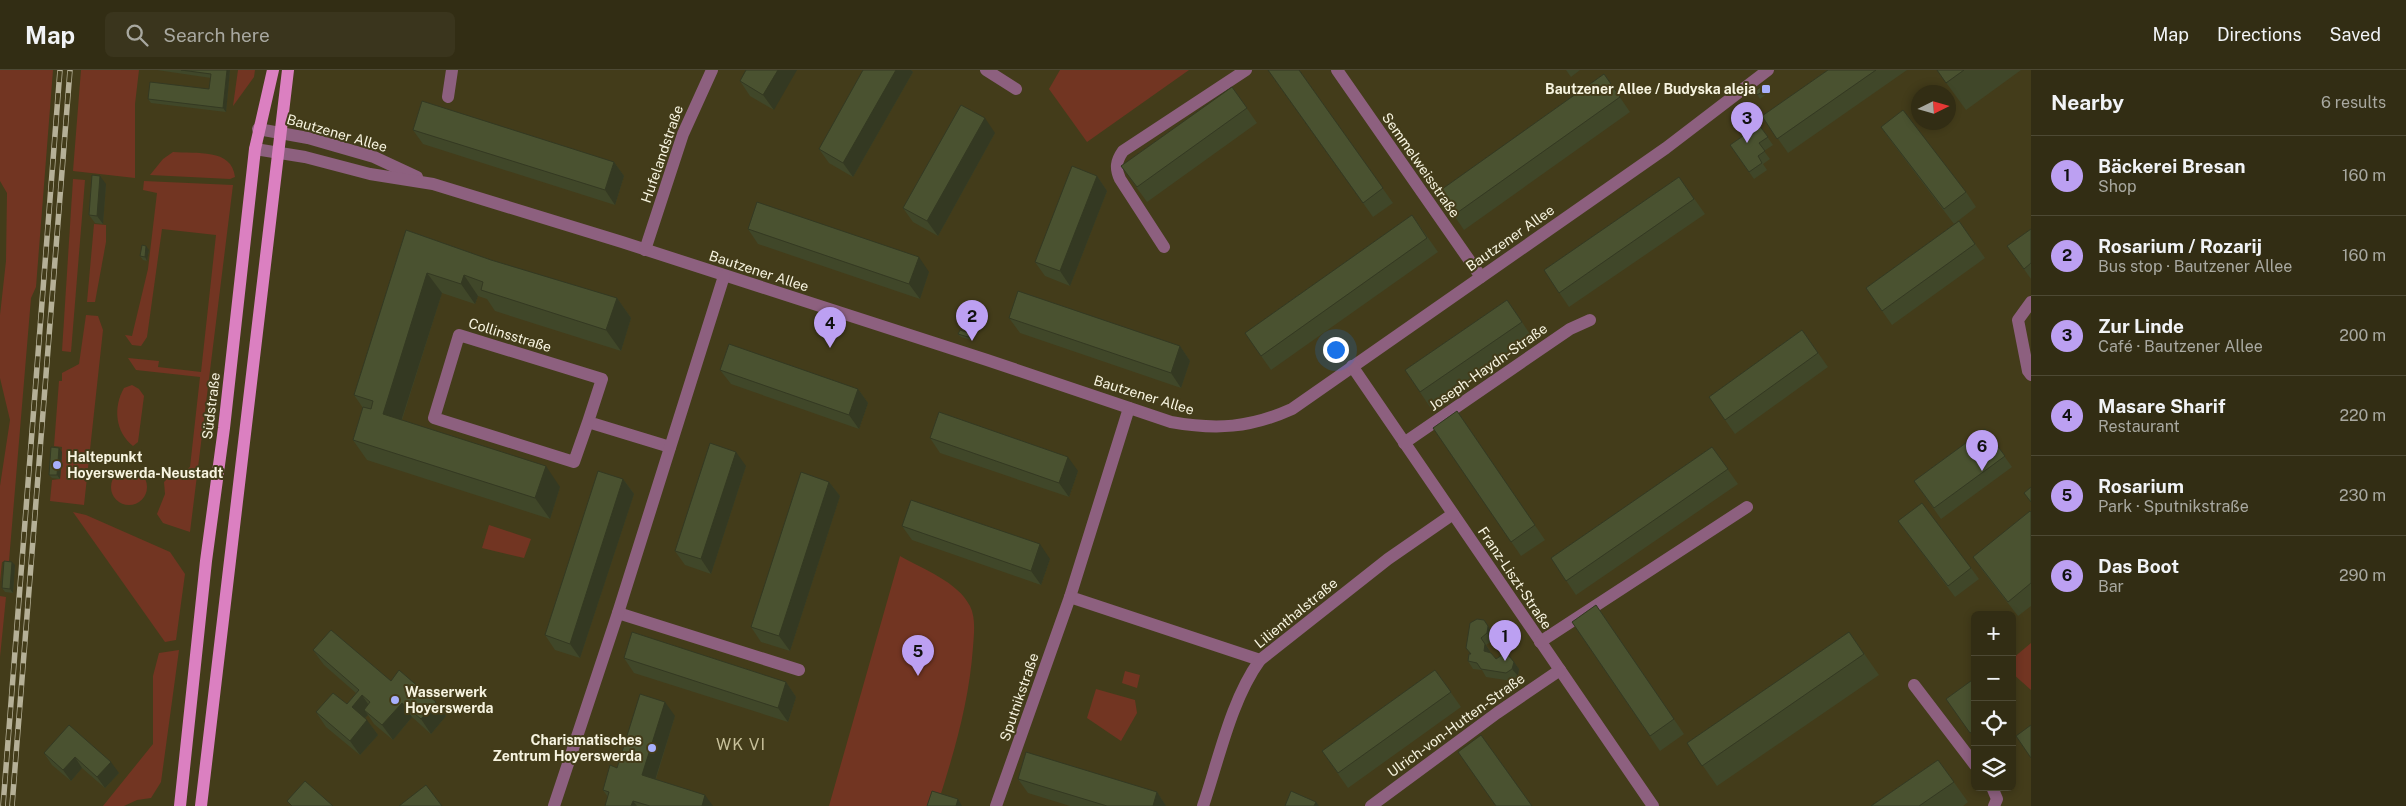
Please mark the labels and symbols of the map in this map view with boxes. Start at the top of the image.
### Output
place label: Bautzener Allee / Budyska aleja [1545,81,1756,97]
marker: Bautzener Allee / Budyska aleja [1760,83,1772,95]
north arrow [1911,85,1956,130]
pin: 3 [1731,102,1763,143]
street label: Hufelandstraße [638,103,686,205]
street label: Semmelweisstraße [1379,110,1463,221]
street label: Bautzener Allee [285,111,389,155]
street label: Bautzener Allee [1463,202,1557,274]
street label: Bautzener Allee [707,247,811,295]
pin: 2 [956,300,988,341]
pin: 4 [814,307,846,348]
street label: Collinsstraße [467,315,553,355]
street label: Joseph-Haydn-Straße [1426,320,1550,414]
your location [1323,337,1349,363]
street label: Südstraße [199,372,223,440]
street label: Bautzener Allee [1092,372,1196,418]
pin: 6 [1966,430,1998,471]
place label: Haltepunkt Hoyerswerda-Neustadt [67,449,224,481]
marker: Haltepunkt Hoyerswerda-Neustadt [51,459,63,471]
street label: Franz-Liszt-Straße [1475,524,1555,632]
street label: Lilienthalstraße [1251,575,1341,651]
pin: 1 [1489,620,1521,661]
pin: 5 [902,635,934,676]
street label: Sputnikstraße [996,651,1042,743]
street label: Ulrich-von-Hutten-Straße [1384,670,1528,780]
place label: Wasserwerk Hoyerswerda [405,684,493,716]
marker: Wasserwerk Hoyerswerda [389,694,401,706]
place label: Charismatisches Zentrum Hoyerswerda [493,732,642,764]
district label: WK VI [716,735,766,754]
marker: Charismatisches Zentrum Hoyerswerda [646,742,658,754]

